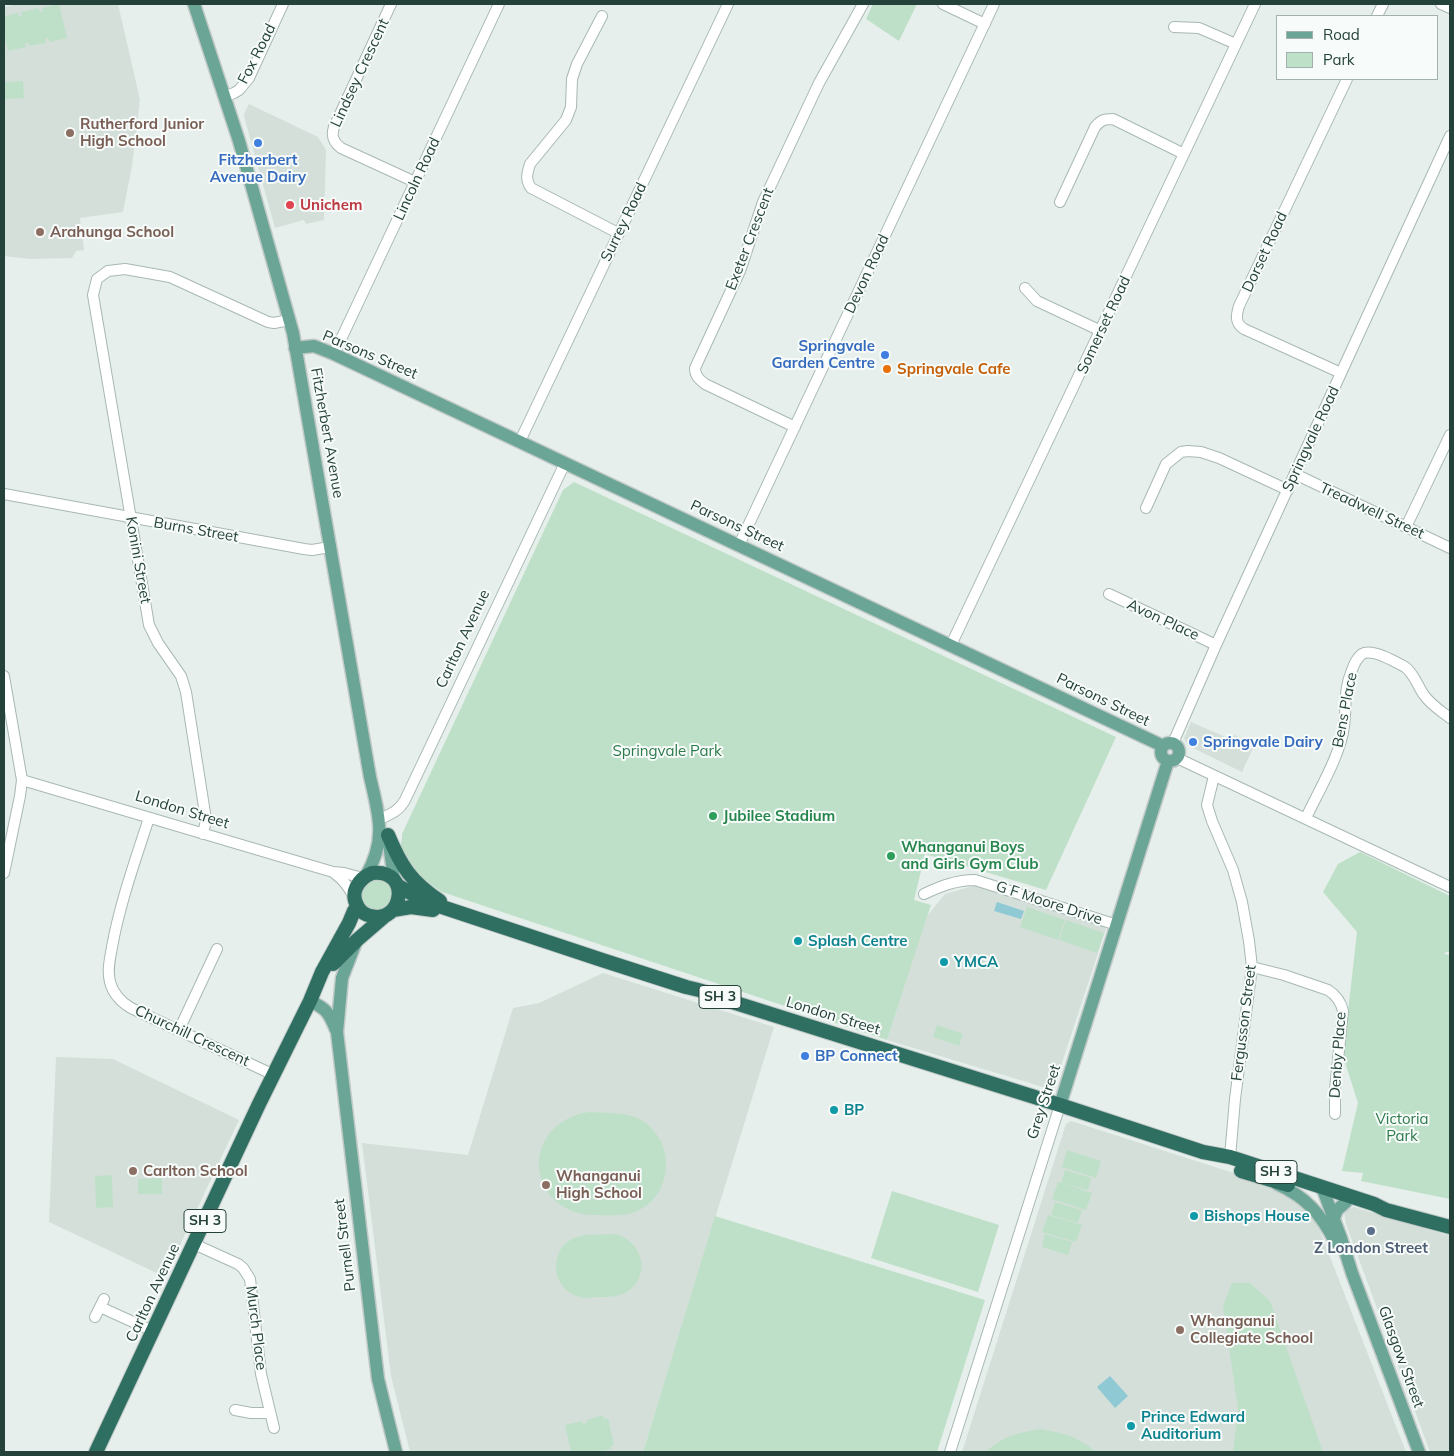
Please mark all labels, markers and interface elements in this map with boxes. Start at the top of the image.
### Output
legend [1276,15,1439,80]
street label: Lindsey Crescent [327,16,393,130]
street label: Fox Road [234,21,280,87]
text: Road [1323,25,1360,44]
text: Park [1323,50,1355,69]
place label: Rutherford Junior High School [80,115,204,150]
marker: Rutherford Junior High School [64,127,76,139]
street label: Lincoln Road [390,135,444,223]
marker: Fitzherbert Avenue Dairy [252,137,264,149]
place label: Fitzherbert Avenue Dairy [210,151,306,186]
street label: Surrey Road [597,180,651,264]
street label: Exeter Crescent [722,185,778,293]
place label: Unichem [300,196,362,214]
marker: Unichem [284,199,296,211]
street label: Dorset Road [1239,209,1291,295]
place label: Arahunga School [50,223,174,241]
marker: Arahunga School [34,226,46,238]
street label: Devon Road [841,232,893,316]
street label: Somerset Road [1073,273,1135,377]
street label: Parsons Street [320,327,420,383]
place label: Springvale Garden Centre [771,337,875,372]
marker: Springvale Garden Centre [879,349,891,361]
place label: Springvale Cafe [897,360,1011,378]
marker: Springvale Cafe [881,363,893,375]
street label: Fitzherbert Avenue [307,367,347,499]
street label: Springvale Road [1279,383,1343,495]
street label: Treadwell Street [1317,479,1427,543]
street label: Parsons Street [687,496,787,556]
street label: Burns Street [152,514,240,546]
street label: Konini Street [121,515,155,605]
street label: Carlton Avenue [432,587,494,691]
street label: Avon Place [1124,595,1202,645]
street label: Parsons Street [1053,670,1153,730]
street label: Bens Place [1329,671,1361,749]
place label: Springvale Dairy [1203,733,1323,751]
marker: Springvale Dairy [1187,736,1199,748]
park label: Springvale Park [612,742,722,760]
street label: London Street [133,787,231,833]
place label: Jubilee Stadium [723,807,835,825]
marker: Jubilee Stadium [707,810,719,822]
place label: Whanganui Boys and Girls Gym Club [901,838,1038,873]
marker: Whanganui Boys and Girls Gym Club [885,850,897,862]
street label: G F Moore Drive [993,877,1105,929]
place label: Splash Centre [808,932,908,950]
marker: Splash Centre [792,935,804,947]
place label: YMCA [954,953,998,971]
marker: YMCA [938,956,950,968]
street label: Fergusson Street [1228,964,1260,1082]
road number: SH 3 [699,986,741,1009]
street label: London Street [784,993,882,1039]
street label: Churchill Crescent [132,1002,252,1070]
street label: Denby Place [1326,1011,1350,1099]
place label: BP Connect [815,1047,898,1065]
marker: BP Connect [799,1050,811,1062]
street label: Grey Street [1023,1062,1065,1142]
place label: BP [844,1101,864,1119]
marker: BP [828,1104,840,1116]
park label: Victoria Park [1375,1110,1429,1145]
road number: SH 3 [1255,1160,1297,1184]
place label: Carlton School [143,1162,248,1180]
marker: Carlton School [127,1165,139,1177]
place label: Whanganui High School [556,1167,642,1202]
marker: Whanganui High School [540,1179,552,1191]
street label: Purnell Street [330,1198,360,1292]
place label: Bishops House [1204,1207,1310,1225]
road number: SH 3 [184,1210,226,1232]
marker: Bishops House [1188,1210,1200,1222]
marker: Z London Street [1365,1225,1377,1237]
place label: Z London Street [1314,1239,1428,1257]
street label: Carlton Avenue [122,1241,184,1345]
street label: Murch Place [242,1285,270,1371]
street label: Glasgow Street [1374,1304,1428,1410]
place label: Whanganui Collegiate School [1190,1312,1313,1347]
marker: Whanganui Collegiate School [1174,1324,1186,1336]
place label: Prince Edward Auditorium [1141,1408,1245,1443]
marker: Prince Edward Auditorium [1125,1420,1137,1432]

